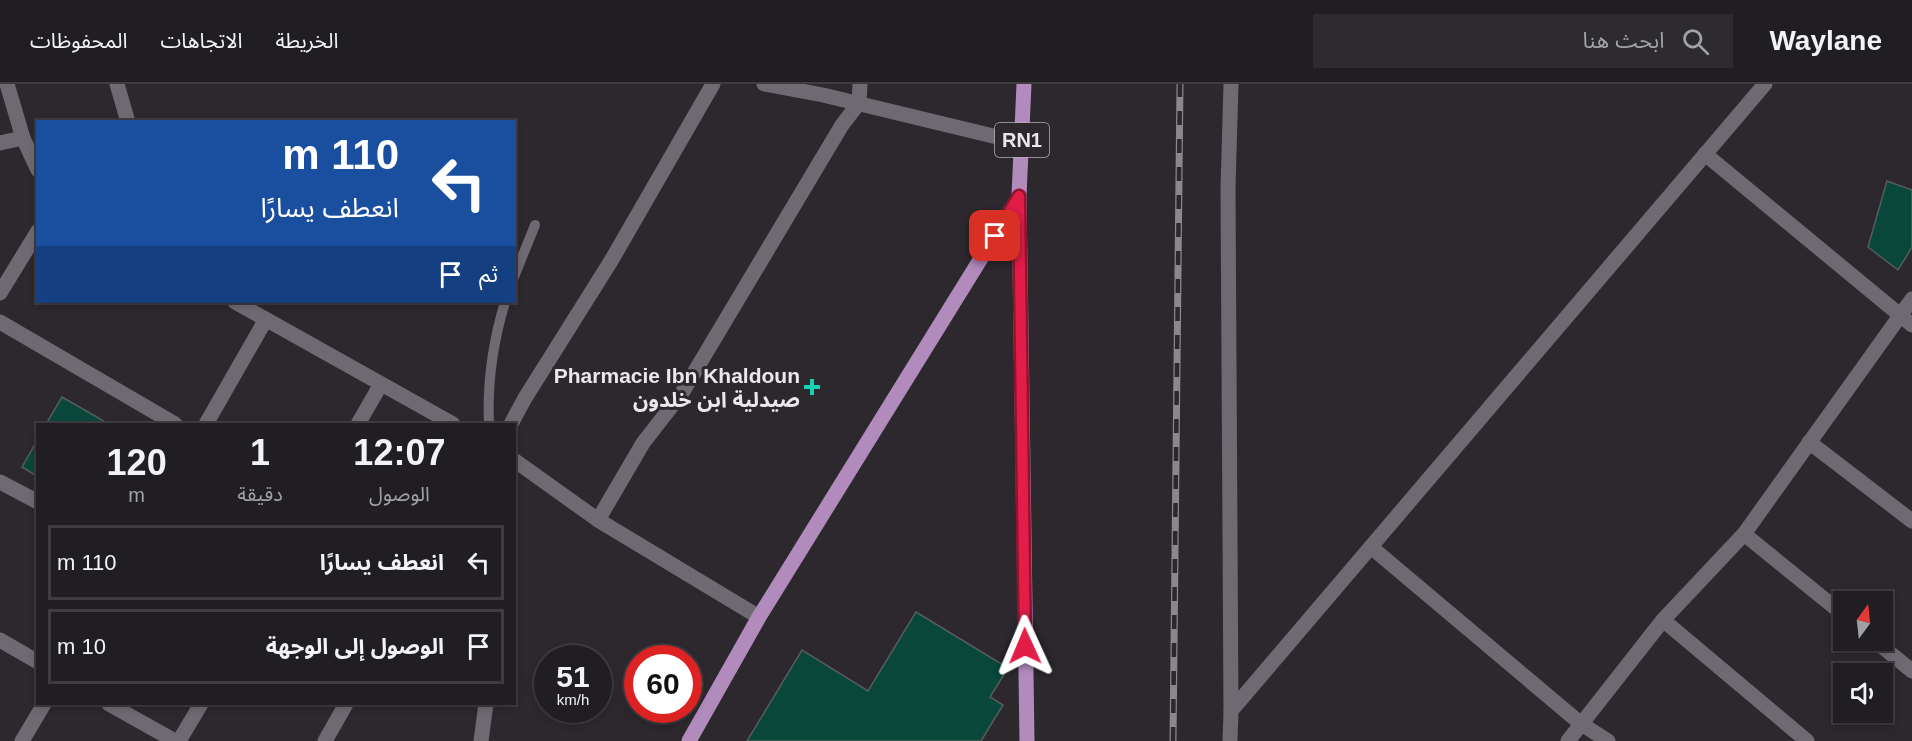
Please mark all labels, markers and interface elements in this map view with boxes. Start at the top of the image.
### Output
search box [1313,14,1733,68]
icon: search [1679,25,1712,58]
text: Waylane [1769,25,1882,56]
text: ابحث هنا [1583,28,1664,53]
text: المحفوظات [30,29,127,52]
text: الاتجاهات [160,29,242,52]
text: الخريطة [275,29,338,52]
road number: RN1 [995,123,1049,157]
text: 110 m [282,131,399,178]
icon: left [420,144,498,222]
text: انعطف يسارًا [260,193,399,223]
pin [969,210,1020,261]
icon: arrive [978,219,1011,252]
icon: arrive [434,258,467,291]
text: ثم [479,262,498,287]
place label: Pharmacie Ibn Khaldoun صيدلية ابن خلدون [554,364,800,412]
marker: Pharmacie Ibn Khaldoun صيدلية ابن خلدون [805,380,819,394]
text: 1 [250,432,270,473]
text: 12:07 [353,432,445,473]
text: 120 [107,442,167,483]
text: دقيقة [237,483,283,505]
text: الوصول [369,483,430,505]
text: m [128,484,145,506]
icon: left [462,546,495,579]
text: 110 m [57,550,117,575]
text: انعطف يسارًا [320,550,444,575]
north arrow [1833,591,1893,651]
map controls [1833,591,1893,723]
position arrow [993,614,1057,678]
icon: arrive [462,630,495,663]
text: 10 m [57,634,106,659]
text: الوصول إلى الوجهة [266,634,444,659]
speed limit sign: 60 [624,645,702,723]
text: 51 [556,660,590,693]
button: sound [1833,663,1893,723]
text: km/h [557,691,589,708]

